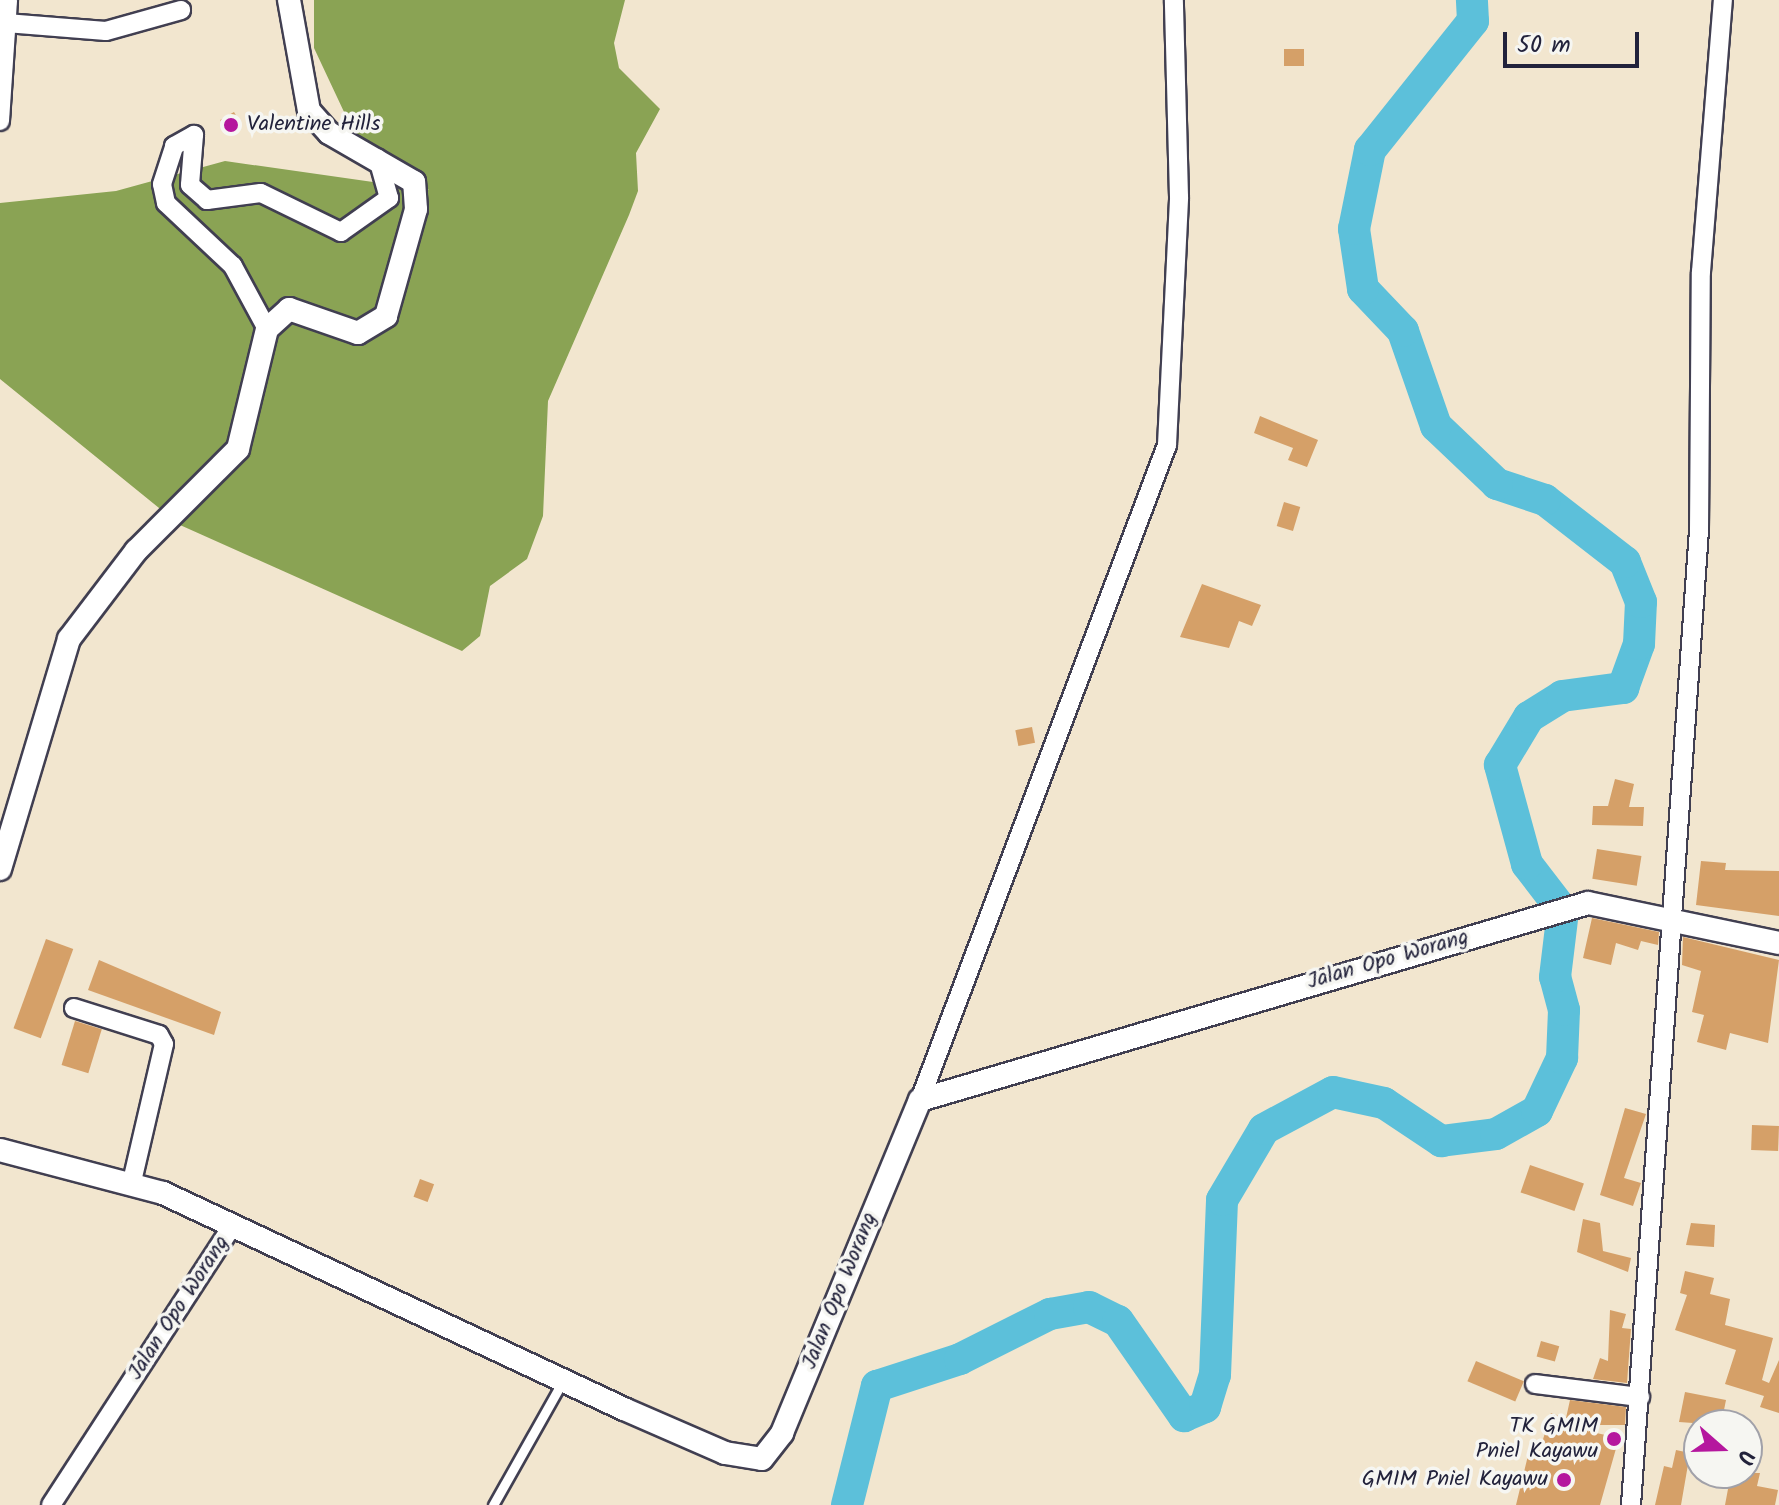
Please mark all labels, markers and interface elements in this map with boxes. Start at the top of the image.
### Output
scale bar [1507,16,1643,66]
text: 50 m [1517,26,1571,65]
place label: Valentine Hills [247,112,380,138]
marker: Valentine Hills [222,116,240,134]
street label: Jalan Opo Worang [1304,924,1472,996]
street label: Jalan Opo Worang [797,1209,883,1373]
street label: Jalan Opo Worang [123,1231,235,1385]
north arrow [1683,1409,1763,1489]
place label: TK GMIM Pniel Kayawu [1476,1413,1598,1464]
marker: TK GMIM Pniel Kayawu [1605,1430,1623,1448]
text: U [1725,1445,1763,1469]
place label: GMIM Pniel Kayawu [1362,1467,1548,1493]
marker: GMIM Pniel Kayawu [1555,1471,1573,1489]

